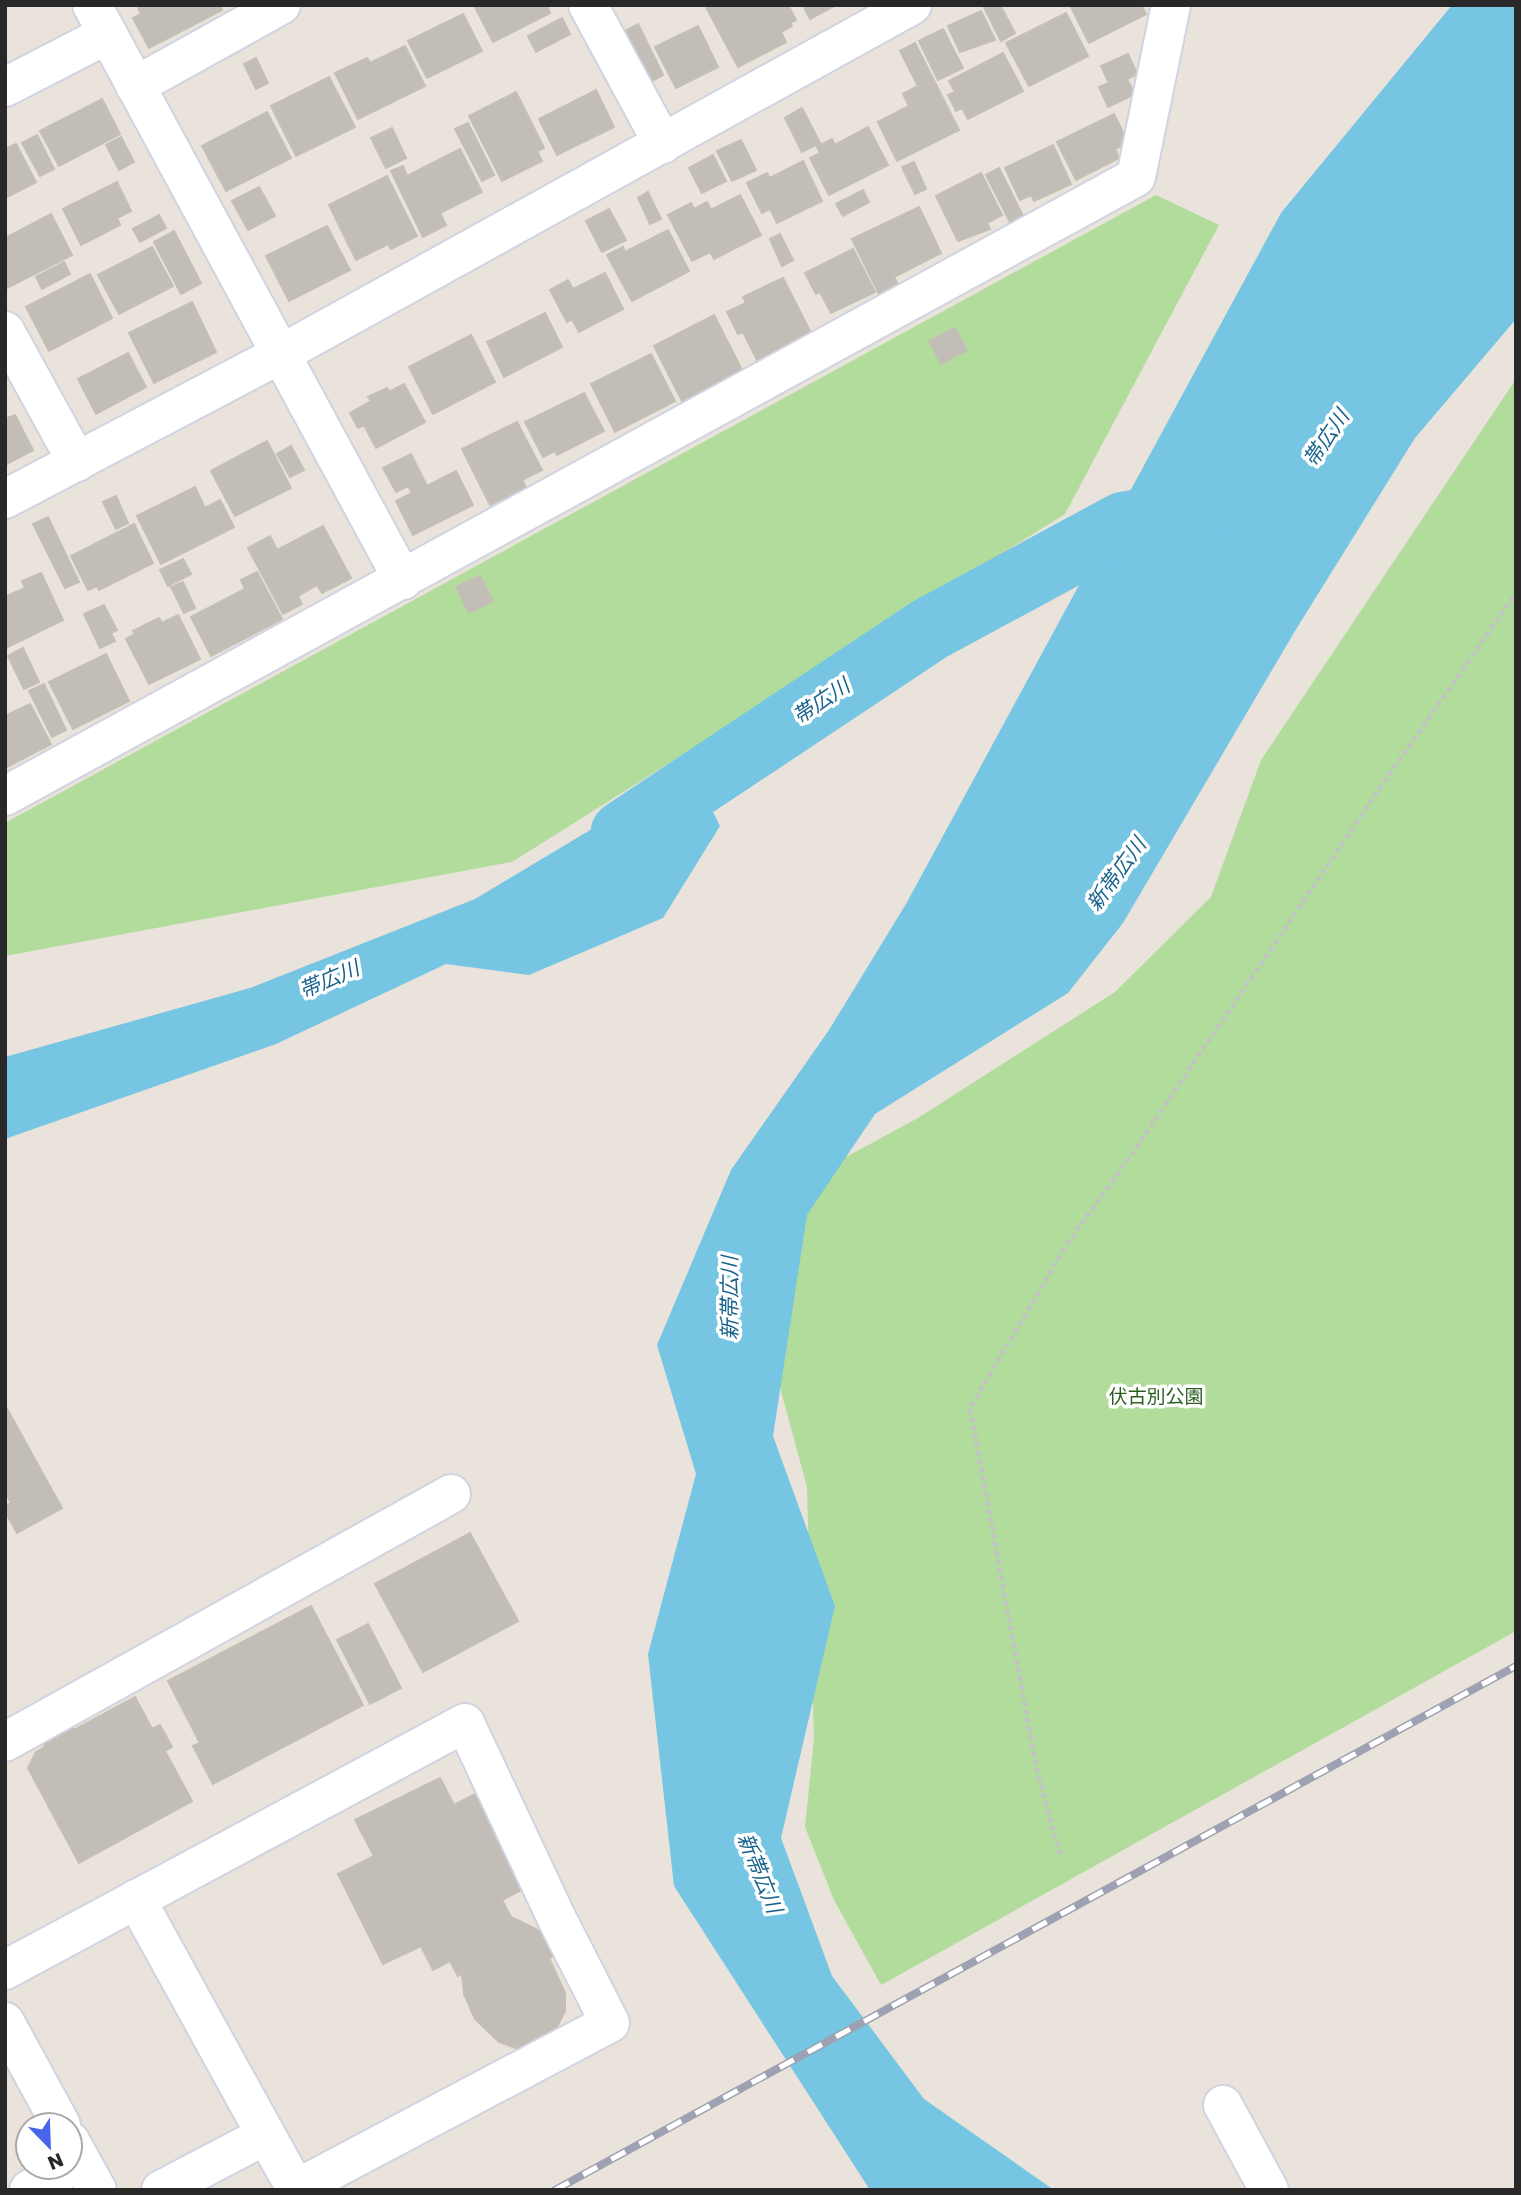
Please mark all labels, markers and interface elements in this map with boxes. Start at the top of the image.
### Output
water label: 帯広川 [1296,402,1357,472]
water label: 帯広川 [787,670,857,731]
water label: 新帯広川 [1080,830,1154,917]
water label: 帯広川 [294,953,366,1005]
water label: 新帯広川 [715,1254,744,1340]
park label: 伏古別公園 [1108,1383,1204,1410]
water label: 新帯広川 [731,1829,790,1919]
north arrow [14,2111,84,2181]
text: N [44,2146,67,2176]

